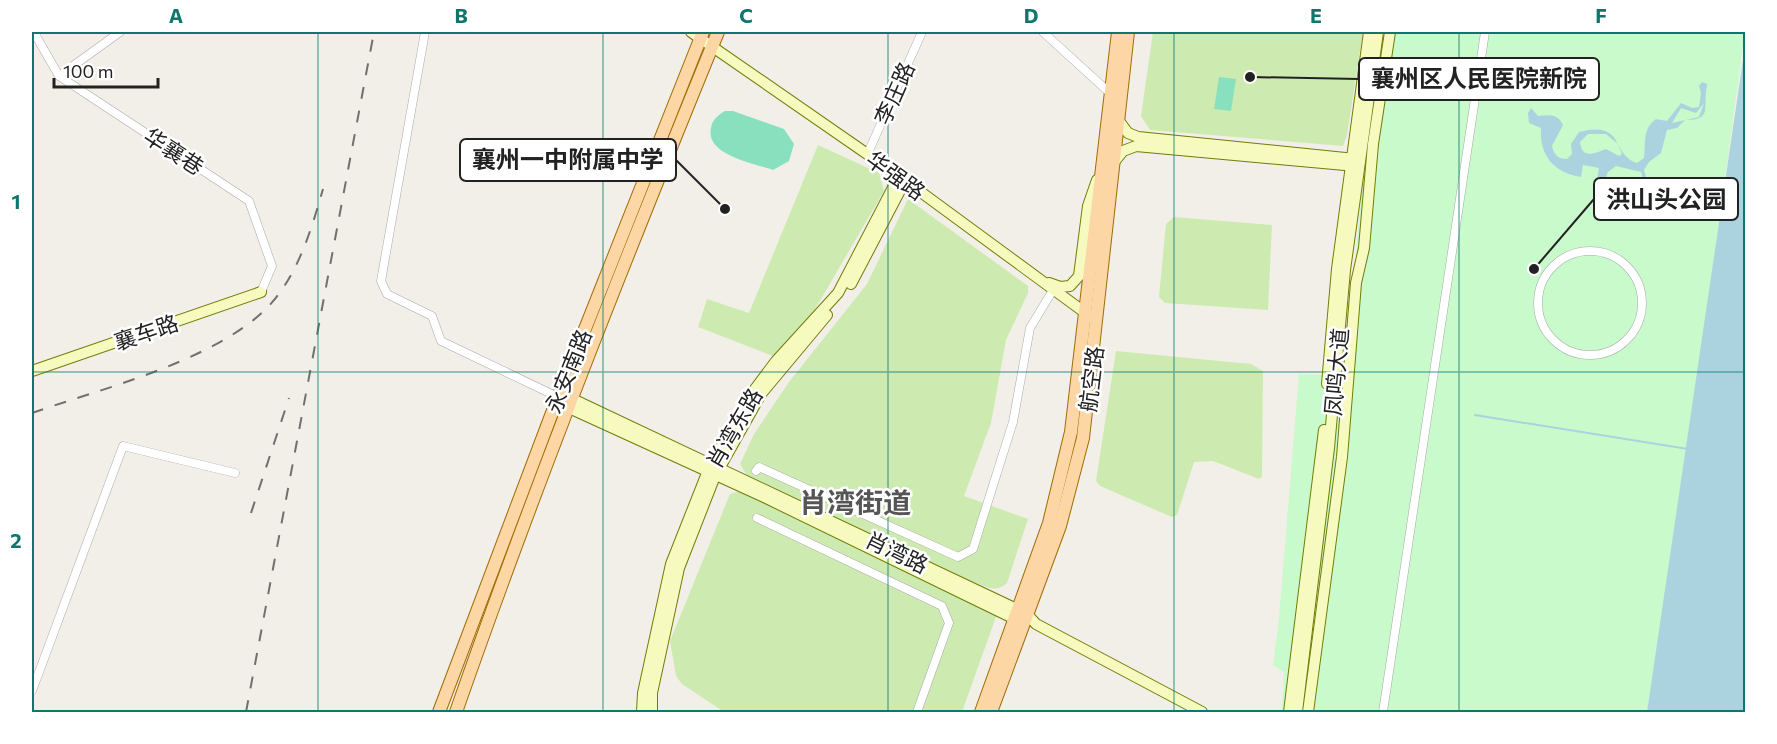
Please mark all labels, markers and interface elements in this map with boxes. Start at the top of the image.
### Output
text: A [169,3,183,27]
text: B [454,3,468,27]
text: C [739,3,753,27]
text: D [1024,3,1038,27]
text: E [1310,3,1322,27]
text: F [1595,3,1607,27]
scale bar [54,51,158,89]
street label: 李庄路 [868,57,920,129]
callout: 襄州区人民医院新院 [1359,58,1599,100]
text: 100 m [63,60,113,82]
text: 襄州区人民医院新院 [1371,63,1587,92]
street label: 华襄巷 [139,122,209,180]
callout: 襄州一中附属中学 [460,139,676,181]
text: 襄州一中附属中学 [472,144,664,173]
street label: 华强路 [861,145,931,205]
callout: 洪山头公园 [1594,178,1738,220]
text: 洪山头公园 [1606,184,1726,213]
text: 1 [11,189,21,213]
street label: 襄车路 [110,308,182,356]
street label: 永安南路 [539,325,597,417]
street label: 凤鸣大道 [1319,327,1353,417]
street label: 航空路 [1074,345,1108,413]
street label: 肖湾东路 [700,383,768,473]
district label: 肖湾街道 [799,485,911,519]
street label: 肖湾路 [861,525,933,579]
text: 2 [10,528,22,552]

